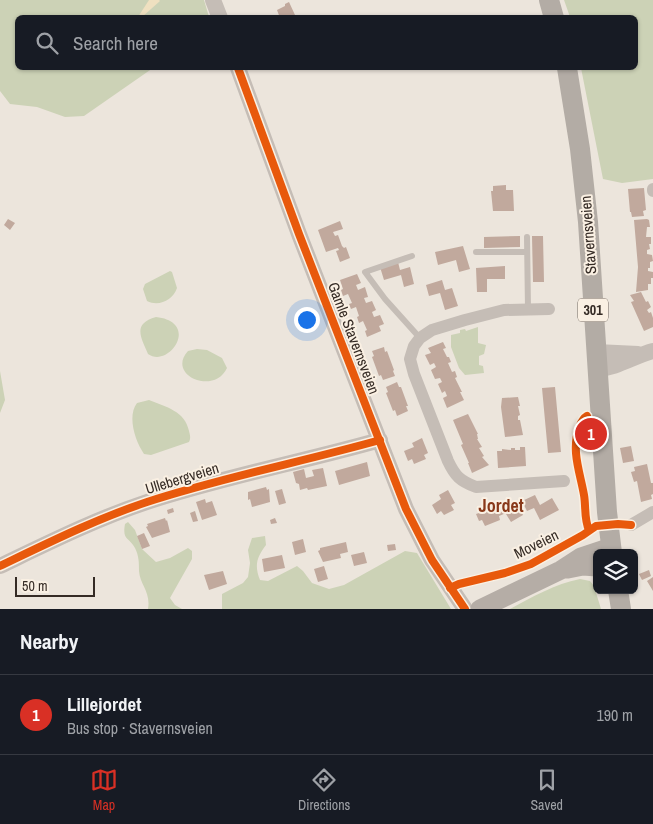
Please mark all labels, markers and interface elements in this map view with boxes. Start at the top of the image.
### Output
search box [15,15,638,70]
icon: search [33,29,61,57]
text: Search here [73,30,158,56]
street label: Stavernsveien [575,195,601,275]
street label: Gamle Stavernsveien [323,279,385,397]
road number: 301 [578,298,608,322]
your location [294,307,320,333]
pin: 1 [575,415,607,453]
street label: Ullebergveien [143,457,221,499]
district label: Jordet [478,493,524,518]
street label: Moveien [510,524,562,564]
map controls [593,549,638,594]
button: layers [593,549,638,594]
scale bar [15,574,95,597]
text: 50 m [22,577,48,595]
text: Nearby [20,627,78,656]
text: Lillejordet [67,691,141,717]
text: 1 [32,704,40,726]
text: 190 m [597,704,633,726]
text: Bus stop · Stavernsveien [67,717,213,739]
tab: Map [90,766,118,814]
tab: Directions [298,766,350,814]
tab: Saved [530,766,563,814]

